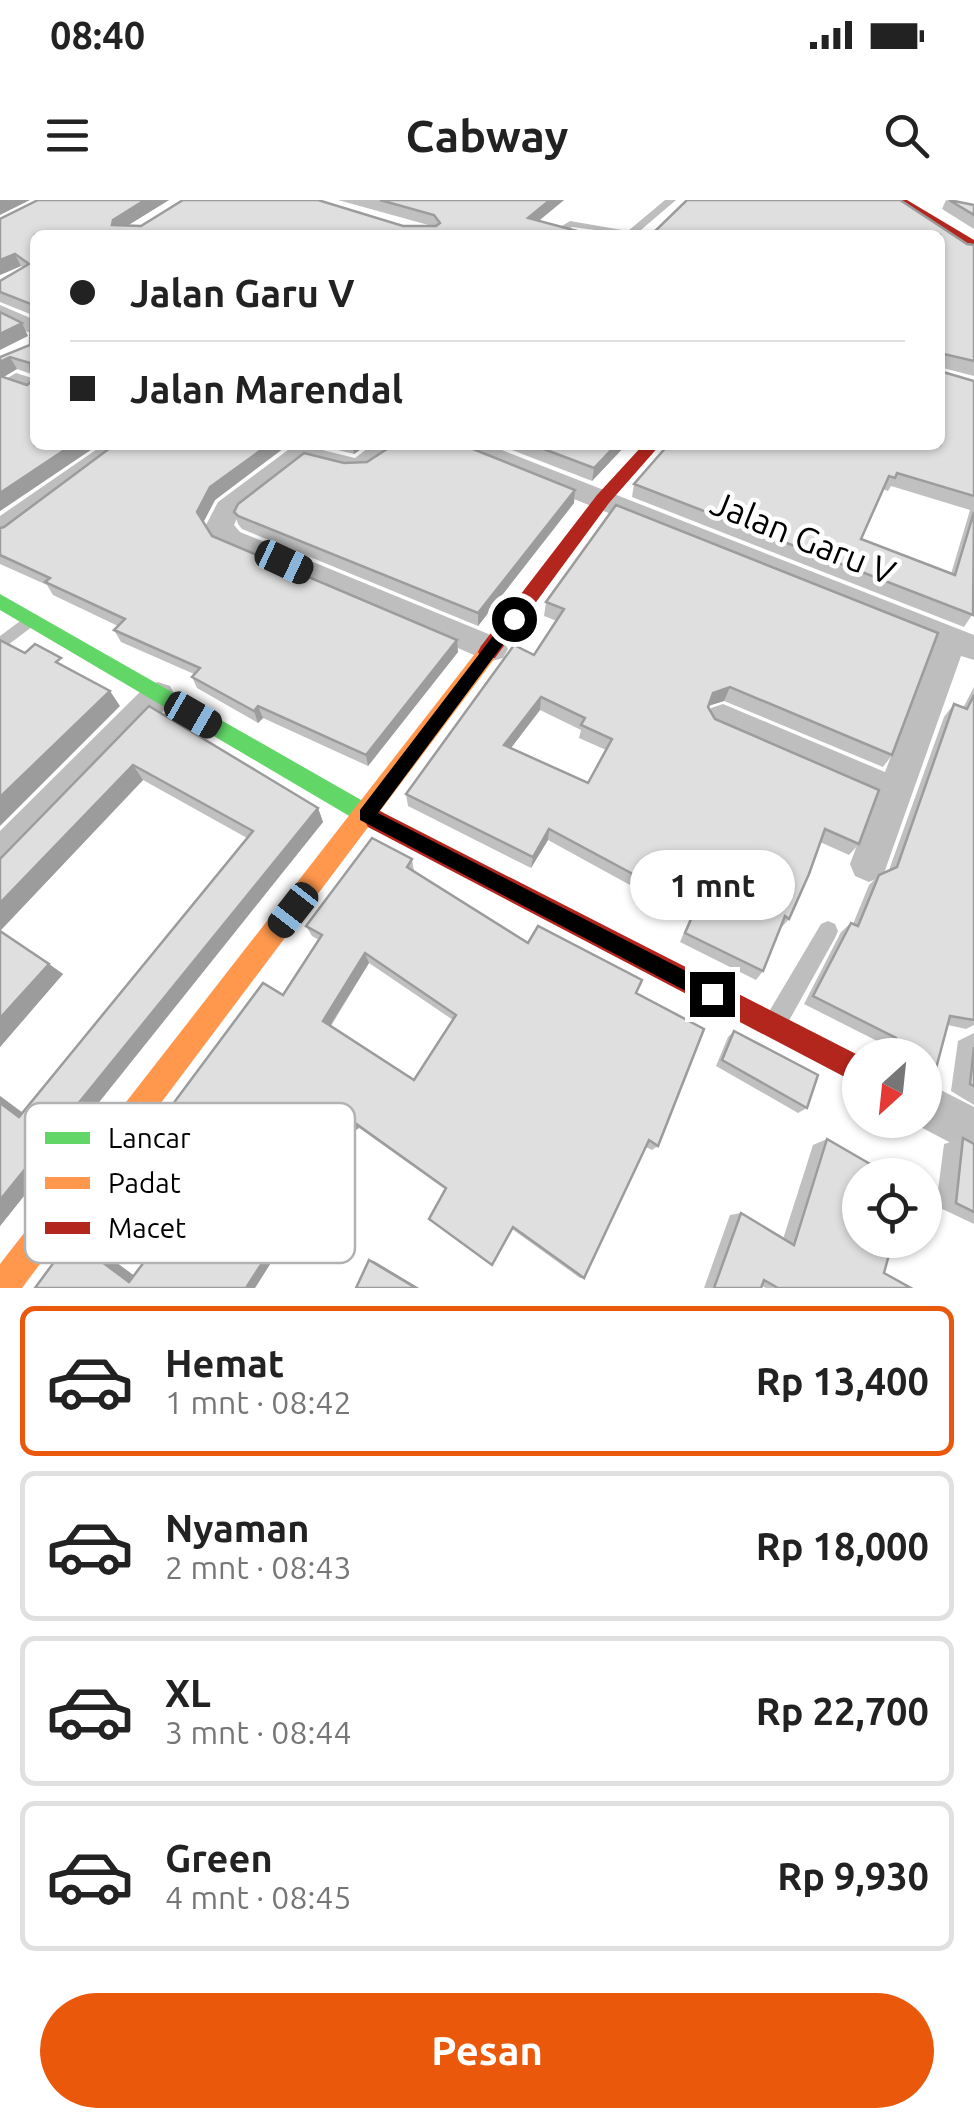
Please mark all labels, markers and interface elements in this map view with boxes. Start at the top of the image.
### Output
text: 08:40 [50,14,145,56]
icon: menu [40,108,95,163]
icon: search [879,108,934,163]
text: Cabway [406,110,568,161]
text: Jalan Garu V [130,272,355,314]
text: Jalan Marendal [130,368,403,410]
street label: Jalan Garu V [705,482,901,592]
car [250,536,318,588]
route start [492,597,537,642]
car [160,687,226,743]
callout: 1 mnt [630,849,794,919]
text: 1 mnt [670,867,755,903]
car [263,877,323,943]
route end [690,972,735,1017]
north arrow [842,1038,942,1138]
map controls [842,1038,942,1258]
legend [25,1103,355,1263]
text: Lancar [108,1122,191,1153]
button: locate [842,1158,942,1258]
text: Padat [108,1167,181,1198]
text: Macet [108,1212,186,1243]
icon: car [45,1336,135,1426]
text: Hemat [165,1342,284,1384]
text: Rp 13,400 [756,1360,929,1402]
text: 1 mnt · 08:42 [165,1384,351,1420]
icon: car [45,1501,135,1591]
text: Nyaman [165,1507,310,1549]
text: Rp 18,000 [756,1525,929,1567]
text: 2 mnt · 08:43 [165,1549,351,1585]
icon: car [45,1666,135,1756]
text: XL [165,1672,211,1714]
text: Rp 22,700 [756,1690,929,1732]
text: 3 mnt · 08:44 [165,1714,351,1750]
icon: car [45,1831,135,1921]
text: Green [165,1837,273,1879]
text: Rp 9,930 [777,1855,929,1897]
text: 4 mnt · 08:45 [165,1879,351,1915]
button: Pesan [40,1993,934,2108]

